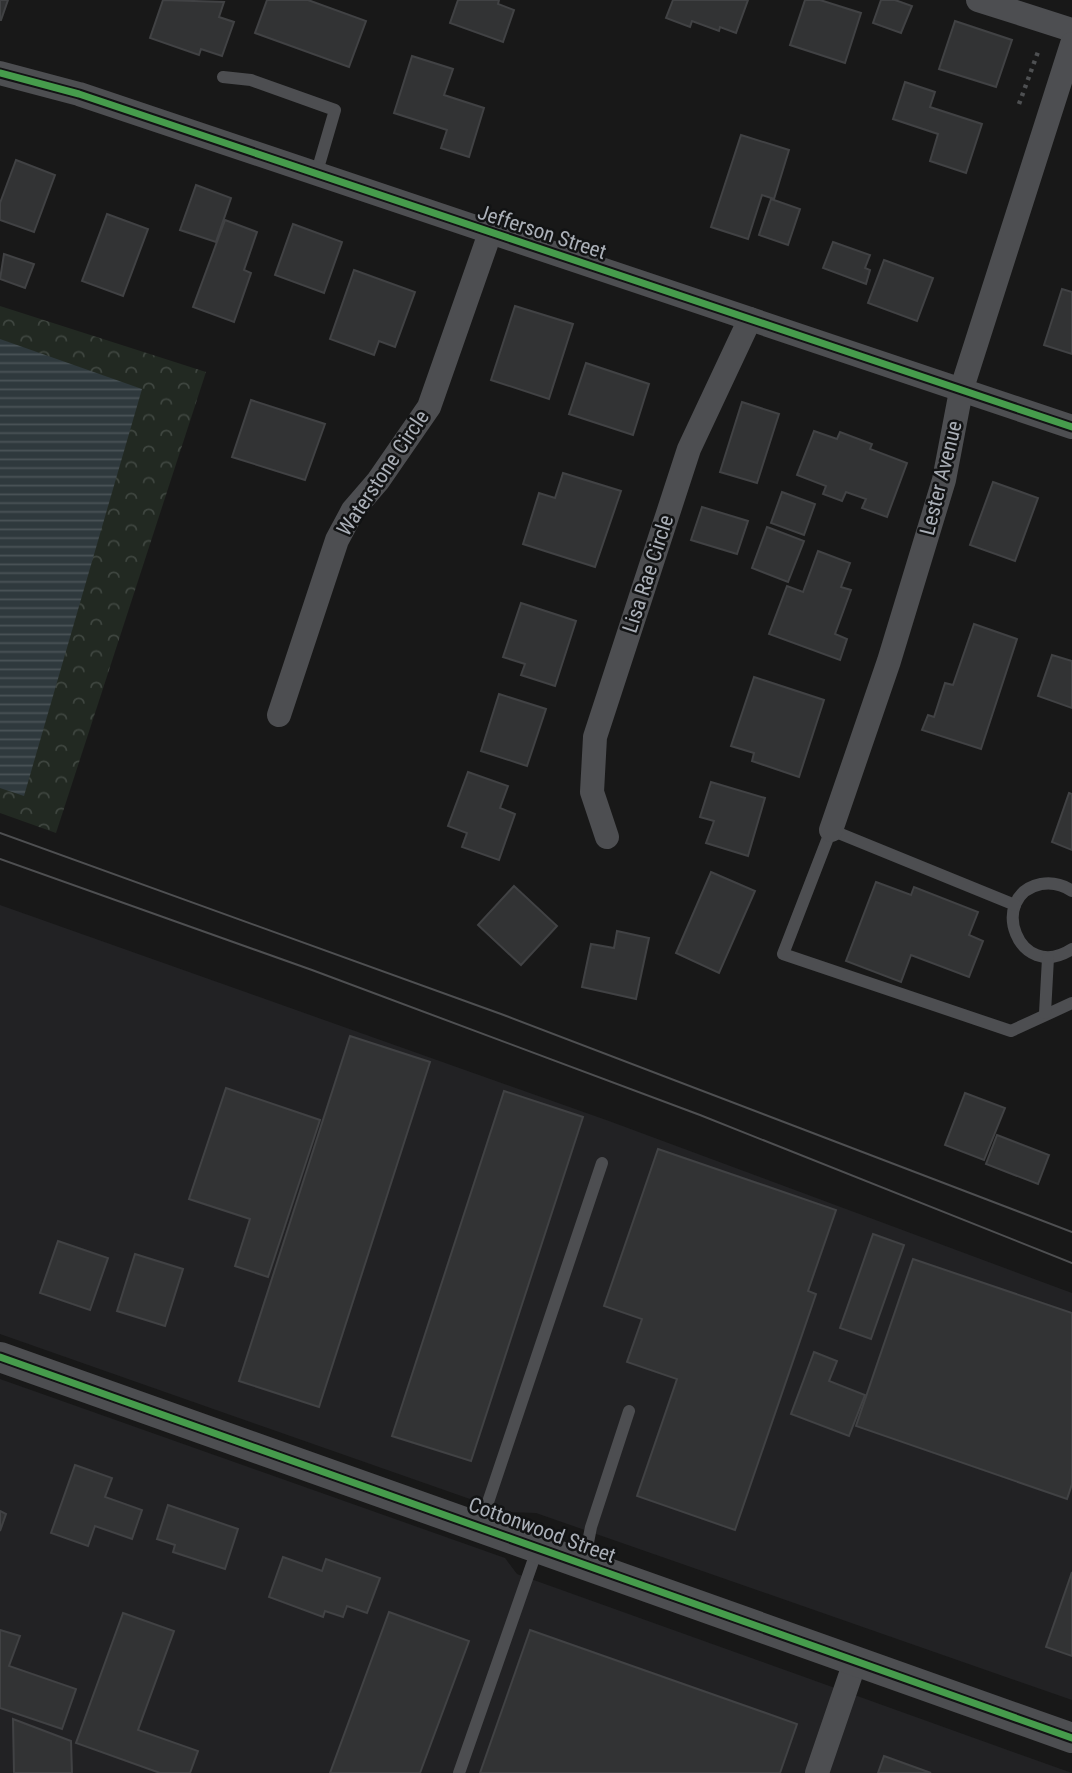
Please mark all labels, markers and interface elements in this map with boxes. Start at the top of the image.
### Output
street label: Jefferson Street [475,200,609,264]
street label: Waterstone Circle [332,405,434,540]
street label: Lester Avenue [915,418,967,538]
street label: Lisa Rae Circle [618,512,678,636]
street label: Cottonwood Street [465,1492,619,1568]

